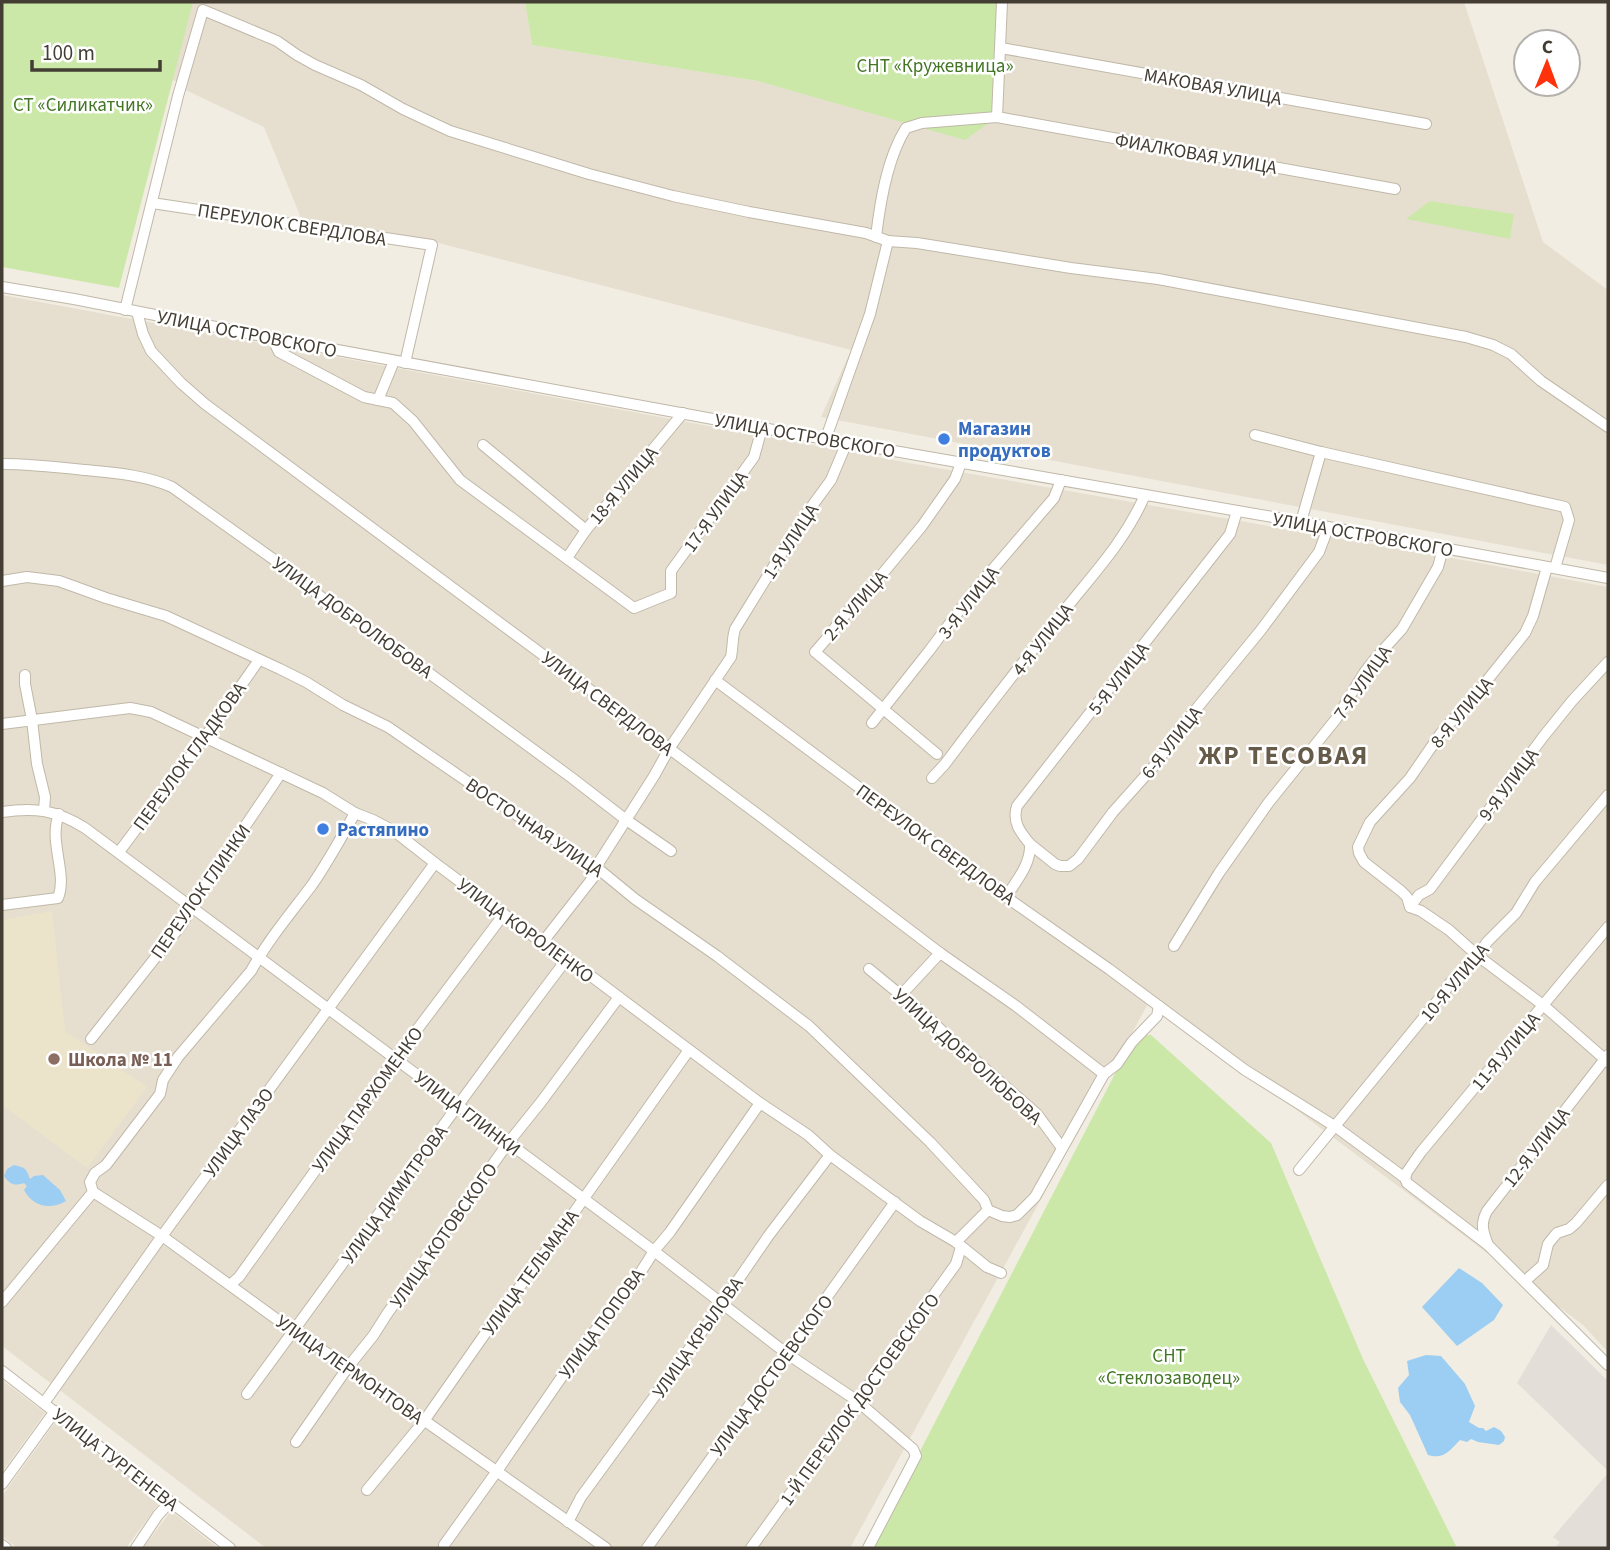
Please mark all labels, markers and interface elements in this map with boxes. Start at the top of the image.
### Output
scale bar [32,28,159,72]
north arrow [1512,28,1582,98]
text: С [1542,34,1553,61]
text: 100 m [42,38,95,68]
park label: СНТ «Кружевница» [856,53,1014,80]
street label: МАКОВАЯ УЛИЦА [1142,62,1284,113]
park label: СТ «Силикатчик» [13,92,153,119]
street label: ФИАЛКОВАЯ УЛИЦА [1113,127,1280,182]
street label: ПЕРЕУЛОК СВЕРДЛОВА [195,197,389,254]
street label: УЛИЦА ОСТРОВСКОГО [154,304,339,365]
street label: УЛИЦА ОСТРОВСКОГО [712,407,897,466]
place label: Магазин продуктов [958,416,1051,465]
marker: Магазин продуктов [936,431,952,447]
street label: 18-Я УЛИЦА [583,440,665,531]
street label: 17-Я УЛИЦА [677,465,755,558]
street label: 1-Я УЛИЦА [757,498,826,585]
street label: УЛИЦА ОСТРОВСКОГО [1270,506,1455,565]
street label: УЛИЦА ДОБРОЛЮБОВА [266,551,438,686]
street label: 3-Я УЛИЦА [932,560,1006,645]
street label: 2-Я УЛИЦА [818,564,895,647]
street label: 4-Я УЛИЦА [1006,597,1080,682]
street label: 5-Я УЛИЦА [1082,636,1156,721]
street label: 7-Я УЛИЦА [1328,640,1399,726]
street label: УЛИЦА СВЕРДЛОВА [535,645,679,763]
street label: 8-Я УЛИЦА [1424,671,1500,754]
street label: ПЕРЕУЛОК ГЛАДКОВА [127,677,254,837]
street label: 6-Я УЛИЦА [1135,700,1209,785]
district label: ЖР ТЕСОВАЯ [1199,737,1369,774]
street label: 9-Я УЛИЦА [1473,742,1546,827]
street label: ВОСТОЧНАЯ УЛИЦА [460,772,609,885]
street label: ПЕРЕУЛОК СВЕРДЛОВА [850,778,1021,913]
place label: Растяпино [337,817,429,844]
street label: ПЕРЕУЛОК ГЛИНКИ [145,819,258,965]
marker: Растяпино [315,821,331,837]
street label: УЛИЦА КОРОЛЕНКО [451,872,599,990]
street label: 10-Я УЛИЦА [1414,937,1496,1028]
street label: УЛИЦА ДОБРОЛЮБОВА [886,983,1048,1132]
street label: 11-Я УЛИЦА [1465,1006,1547,1097]
street label: УЛИЦА ПАРХОМЕНКО [306,1022,430,1178]
place label: Школа № 11 [68,1047,173,1074]
marker: Школа № 11 [46,1051,62,1067]
street label: УЛИЦА ГЛИНКИ [408,1065,526,1163]
street label: УЛИЦА ЛАЗО [198,1083,281,1183]
street label: 12-Я УЛИЦА [1497,1102,1577,1194]
street label: УЛИЦА ДИМИТРОВА [336,1120,455,1270]
street label: УЛИЦА КОТОВСКОГО [384,1158,504,1314]
street label: УЛИЦА ТЕЛЬМАНА [476,1204,586,1341]
street label: УЛИЦА ПОПОВА [553,1263,652,1385]
street label: УЛИЦА КРЫЛОВА [646,1271,750,1404]
street label: 1-Й ПЕРЕУЛОК ДОСТОЕВСКОГО [774,1288,947,1512]
street label: УЛИЦА ДОСТОЕВСКОГО [704,1290,840,1462]
street label: УЛИЦА ЛЕРМОНТОВА [270,1309,429,1432]
park label: СНТ «Стеклозаводец» [1098,1343,1240,1392]
street label: УЛИЦА ТУРГЕНЕВА [46,1402,184,1518]

